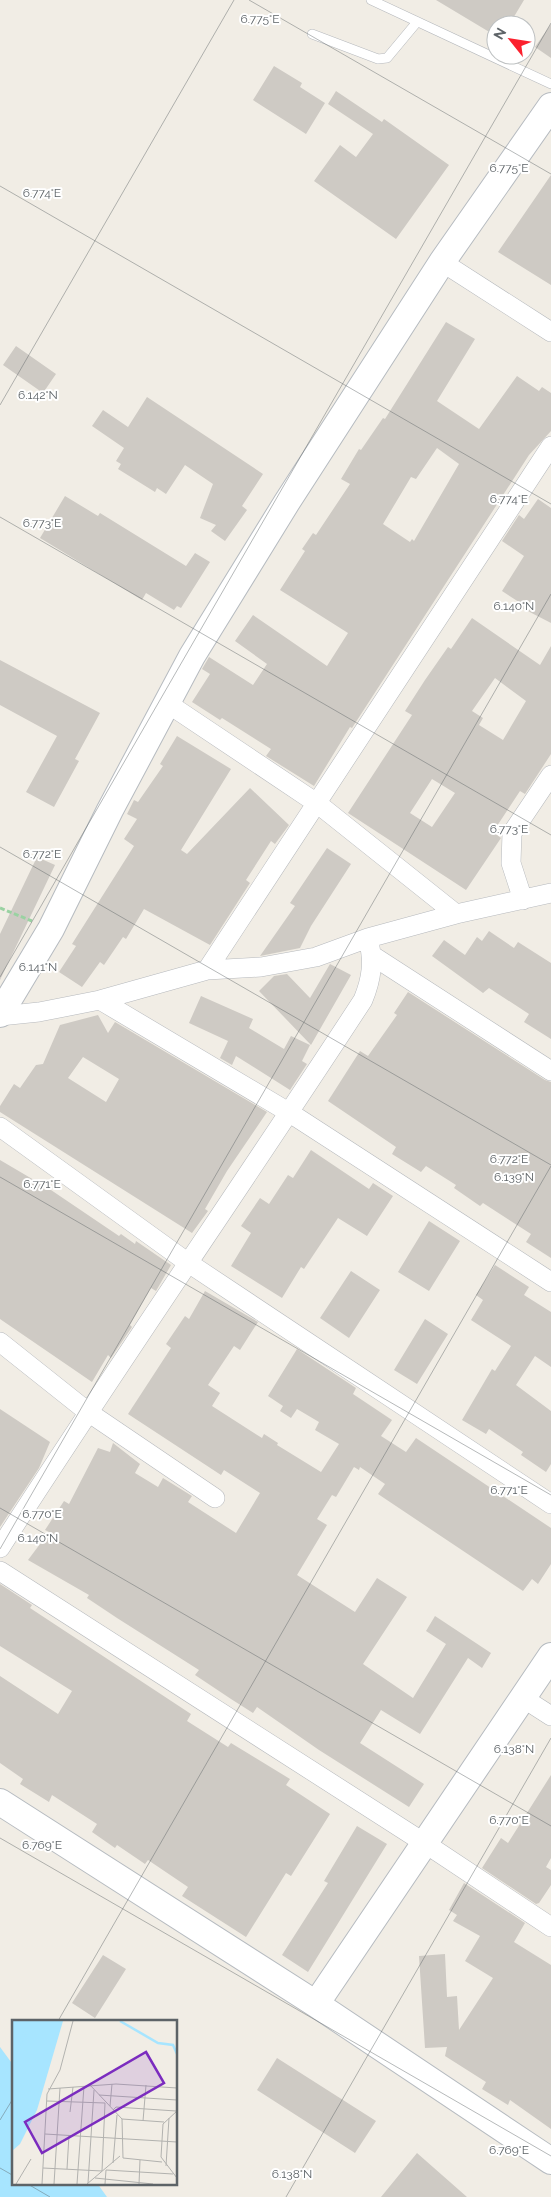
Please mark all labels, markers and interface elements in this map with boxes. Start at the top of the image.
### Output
text: 6.775°E [241,12,279,26]
north arrow [486,15,536,65]
text: N [490,25,509,42]
text: 6.775°E [490,161,528,175]
text: 6.774°E [23,186,61,200]
text: 6.142°N [18,388,58,402]
text: 6.774°E [490,492,528,506]
text: 6.773°E [23,516,61,530]
text: 6.140°N [494,599,534,613]
text: 6.773°E [490,822,528,836]
text: 6.772°E [23,847,61,861]
text: 6.141°N [19,960,57,974]
text: 6.772°E [490,1152,528,1166]
text: 6.139°N [494,1170,534,1184]
text: 6.771°E [23,1177,61,1191]
text: 6.771°E [490,1483,528,1497]
text: 6.770°E [22,1507,62,1521]
text: 6.140°N [18,1531,58,1545]
text: 6.138°N [494,1742,534,1756]
text: 6.770°E [489,1813,529,1827]
text: 6.769°E [22,1838,62,1852]
inset map [12,2020,178,2184]
text: 6.769°E [489,2143,529,2157]
text: 6.138°N [272,2167,312,2181]

